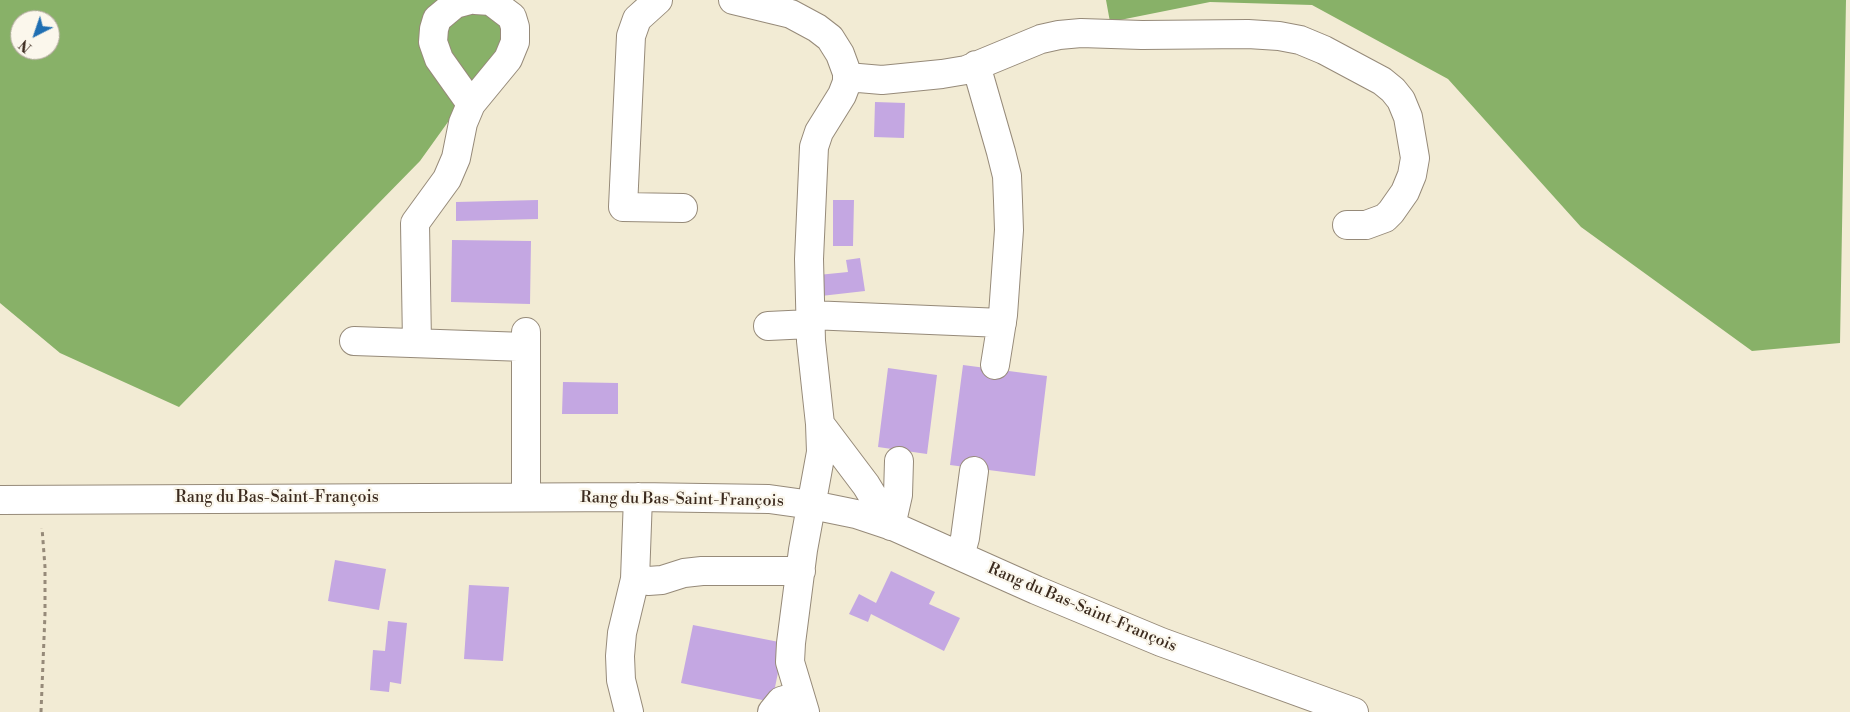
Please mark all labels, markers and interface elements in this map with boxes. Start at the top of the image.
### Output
north arrow [10,10,60,60]
text: N [16,35,36,56]
street label: Rang du Bas-Saint-François [175,488,379,508]
street label: Rang du Bas-Saint-François [580,489,784,511]
street label: Rang du Bas-Saint-François [985,559,1179,657]

